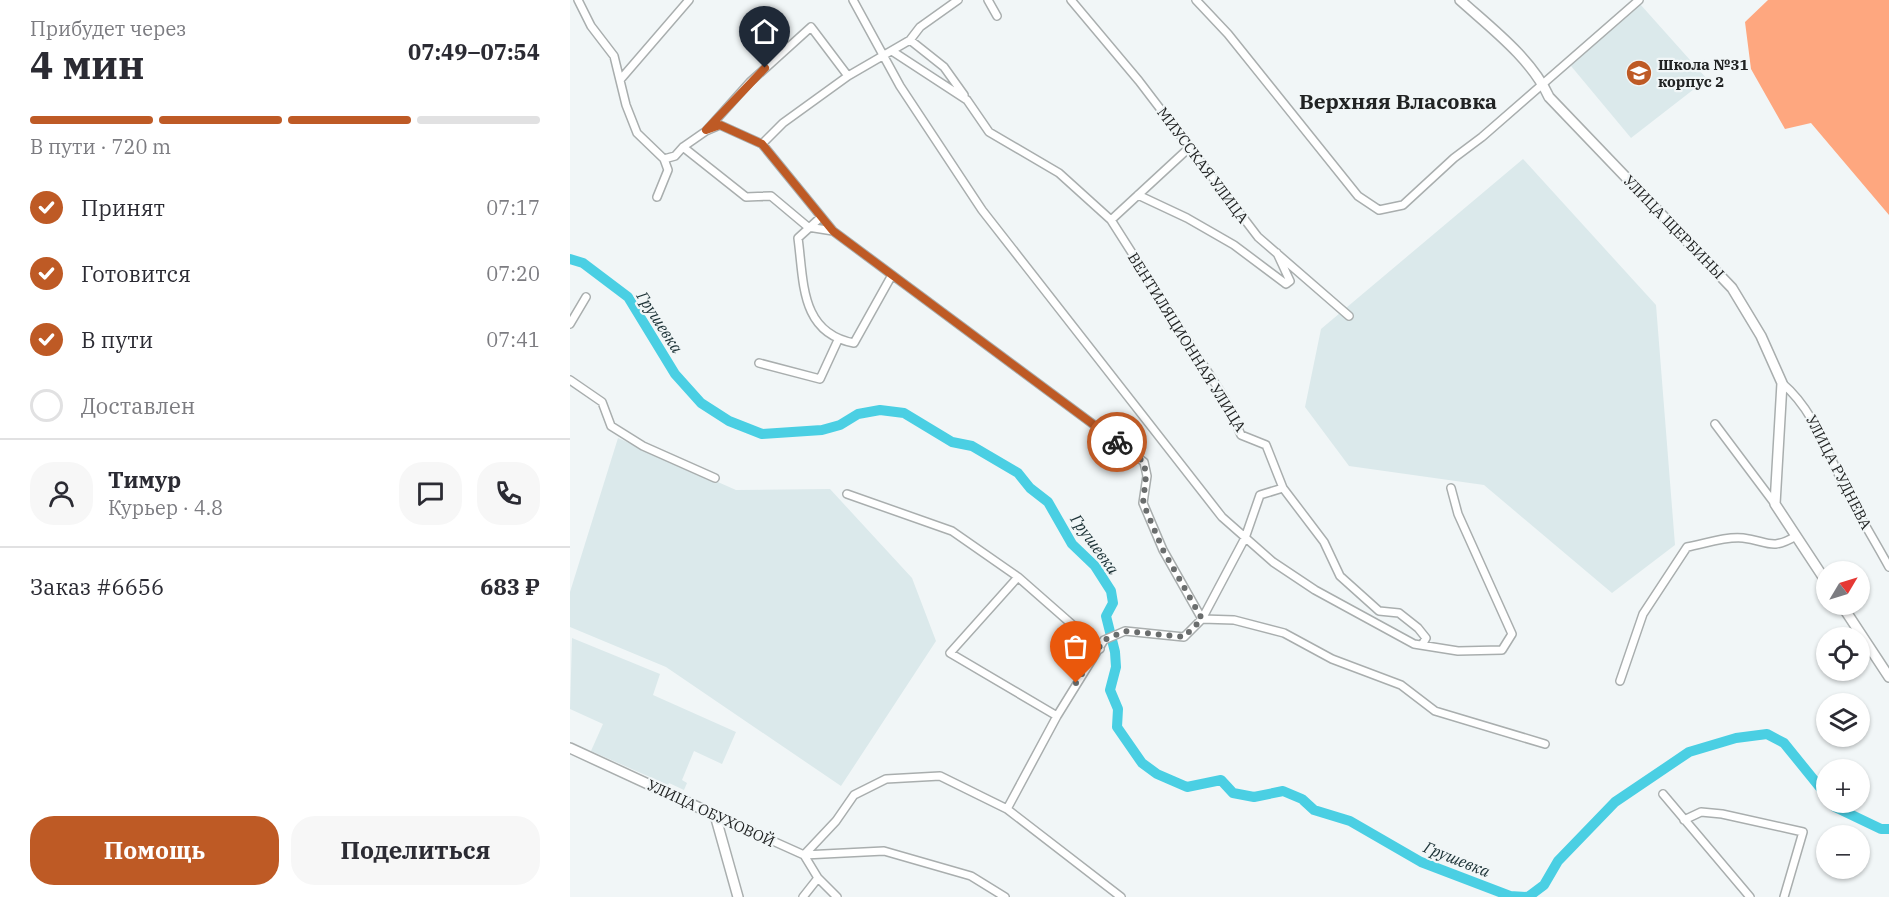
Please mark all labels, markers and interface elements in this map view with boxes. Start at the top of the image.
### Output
pin [739,6,790,68]
text: Прибудет через [30,15,186,42]
icon: home [748,15,781,48]
text: 07:49–07:54 [408,37,540,66]
text: 4 мин [30,39,144,90]
place label: Школа №31 корпус 2 [1658,55,1748,91]
school or university icon: Школа №31 корпус 2 [1624,58,1654,88]
district label: Верхняя Власовка [1299,87,1497,115]
street label: МИУССКАЯ УЛИЦА [1153,103,1253,227]
text: В пути · 720 m [30,133,171,160]
street label: УЛИЦА ЩЕРБИНЫ [1620,171,1728,283]
icon: check [30,191,63,224]
text: Принят [81,193,165,222]
text: 07:17 [486,194,540,221]
street label: ВЕНТИЛЯЦИОННАЯ УЛИЦА [1124,249,1250,436]
icon: check [30,257,63,290]
text: Готовится [81,259,191,288]
text: 07:20 [486,260,540,287]
water label: Грушевка [632,286,688,357]
icon: check [30,323,63,356]
text: В пути [81,325,153,354]
text: 07:41 [486,326,540,353]
text: Доставлен [81,391,195,420]
courier [1087,412,1147,472]
street label: УЛИЦА РУДНЕВА [1802,412,1876,533]
icon: bike [1101,426,1134,459]
button: person [30,462,93,525]
button: chat [399,462,462,525]
button: phone [477,462,540,525]
text: Тимур [108,465,181,494]
text: Курьер · 4.8 [108,494,223,521]
water label: Грушевка [1066,509,1124,578]
north arrow [1816,561,1870,615]
map controls [1816,561,1870,879]
text: Заказ #6656 [30,572,164,601]
text: 683 ₽ [480,572,540,601]
pin [1050,621,1101,683]
button: locate [1816,627,1870,681]
icon: bag [1059,630,1092,663]
button: layers [1816,693,1870,747]
button: + [1816,759,1870,813]
street label: УЛИЦА ОБУХОВОЙ [644,775,778,851]
button: Помощь [30,816,279,885]
button: Поделиться [291,816,540,885]
button: − [1816,825,1870,879]
water label: Грушевка [1420,836,1493,881]

